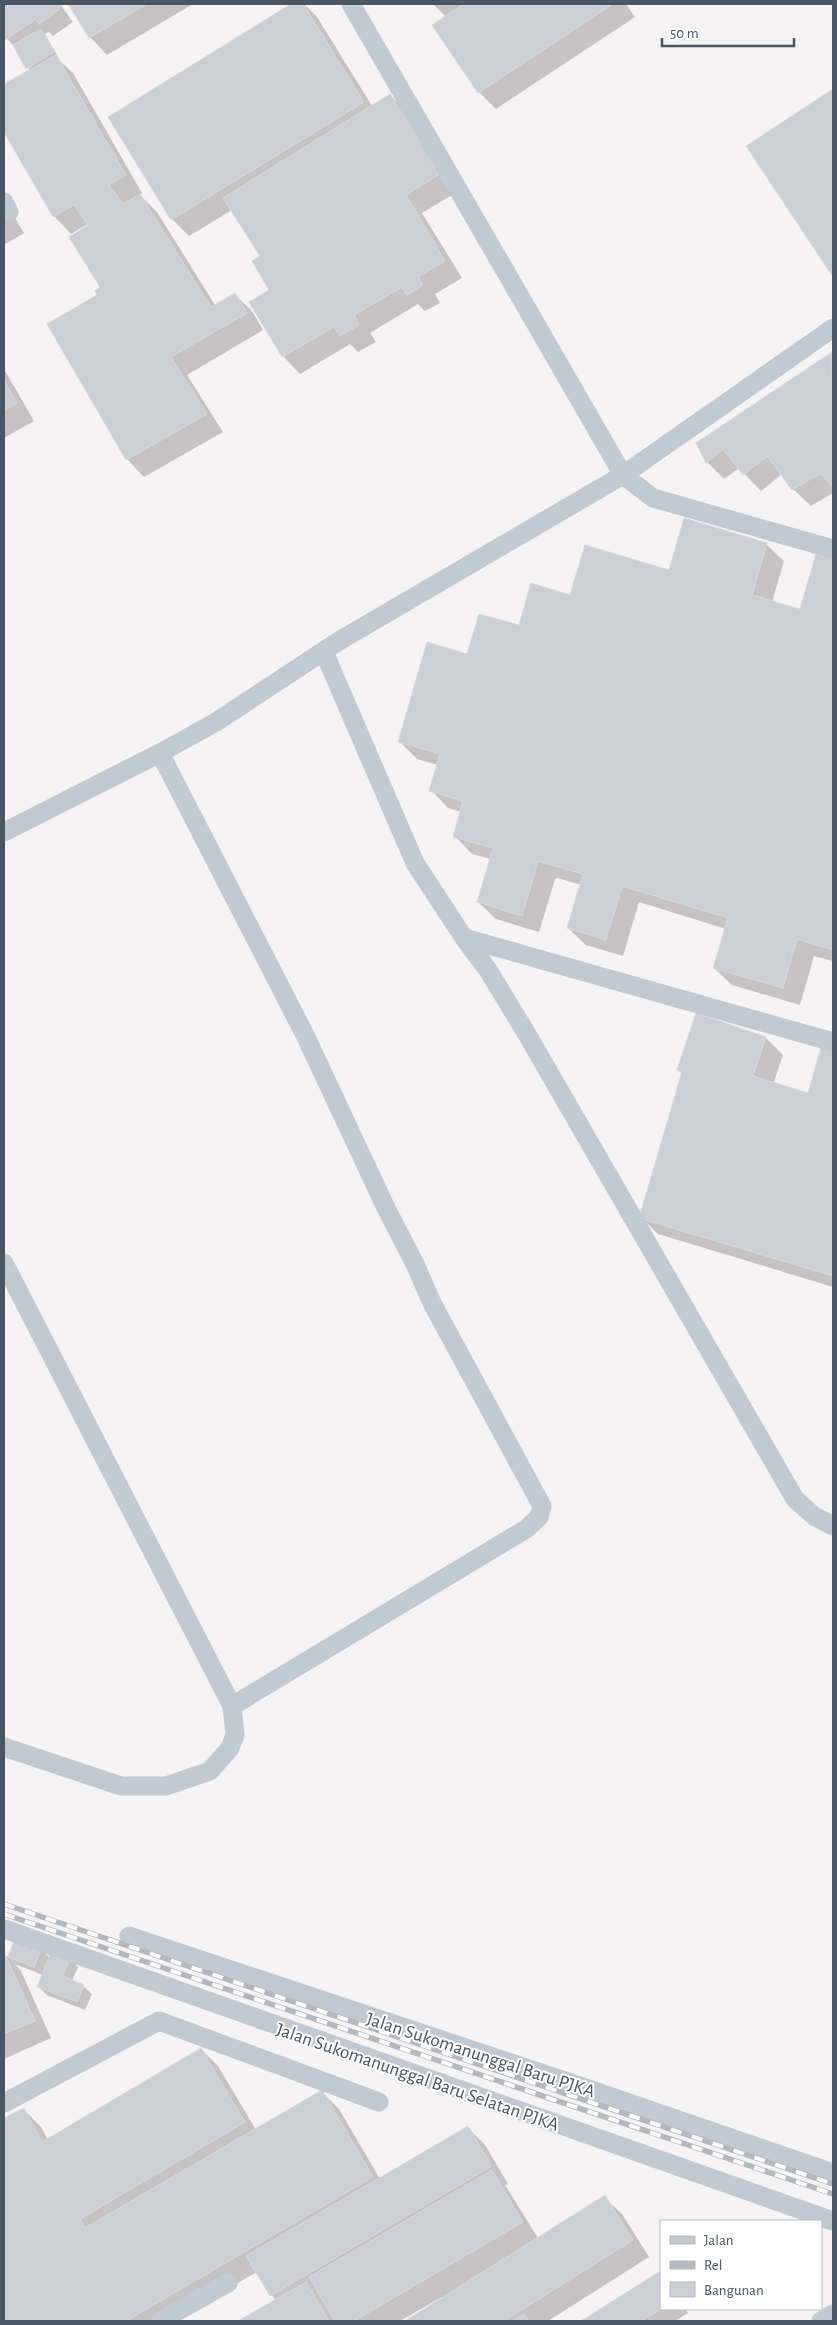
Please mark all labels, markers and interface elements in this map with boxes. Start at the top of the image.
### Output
scale bar [662,15,794,47]
text: 50 m [670,26,699,41]
street label: Jalan Sukomanunggal Baru PJKA [364,2009,597,2101]
street label: Jalan Sukomanunggal Baru Selatan PJKA [274,2020,561,2135]
legend [660,2220,822,2310]
text: Jalan [704,2233,734,2248]
text: Rel [704,2258,722,2273]
text: Bangunan [704,2283,764,2298]

